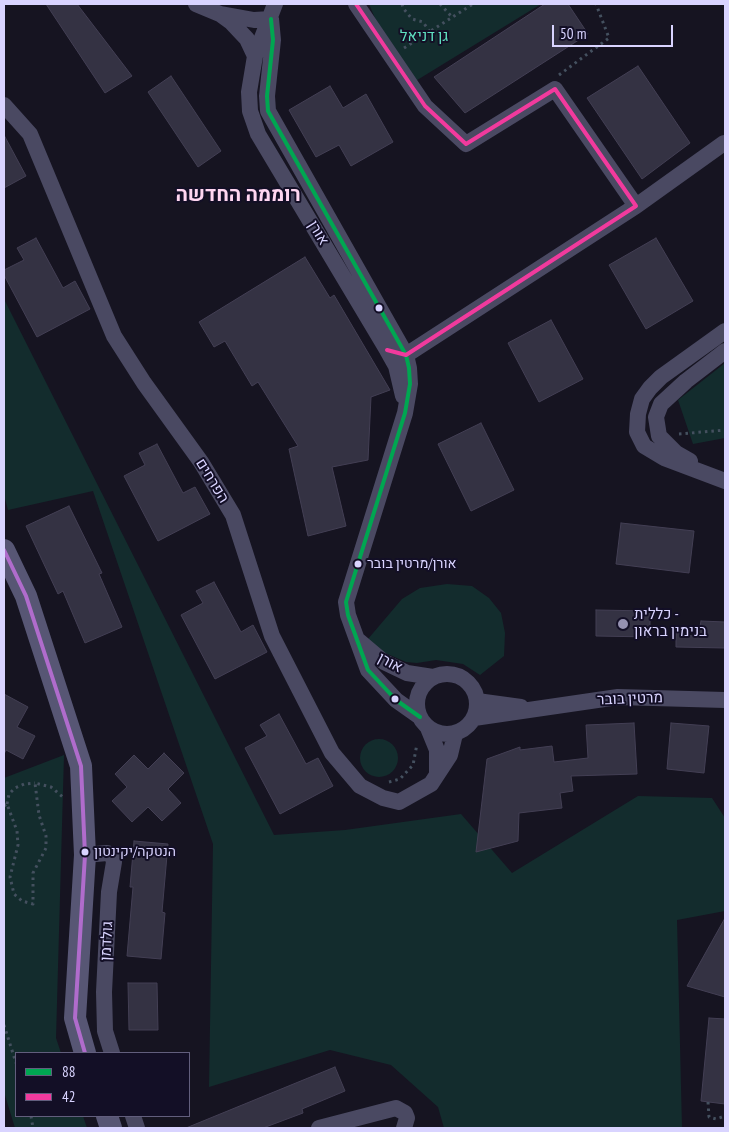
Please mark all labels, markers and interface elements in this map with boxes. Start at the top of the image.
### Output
scale bar [554,15,675,47]
text: 50 m [560,24,586,43]
park label: גן דניאל [400,28,448,46]
district label: רוממה החדשה [175,183,301,207]
street label: אורן [304,217,332,249]
unlabelled marker [374,303,384,313]
street label: הפרחים [191,456,233,506]
place label: אורן/מרטין בובר [367,556,456,572]
marker: אורן/מרטין בובר [353,559,363,569]
place label: כללית - בנימין בראון [634,606,707,641]
marker: כללית - בנימין בראון [616,617,630,631]
street label: אורן [374,649,406,677]
street label: מרטין בובר [597,689,663,709]
unlabelled marker [390,694,400,704]
place label: הנטקה/יקינטון [94,844,176,860]
marker: הנטקה/יקינטון [80,847,90,857]
street label: גולדמן [97,921,117,961]
legend [15,1052,190,1117]
text: 88 [62,1062,76,1081]
text: 42 [62,1087,76,1106]

